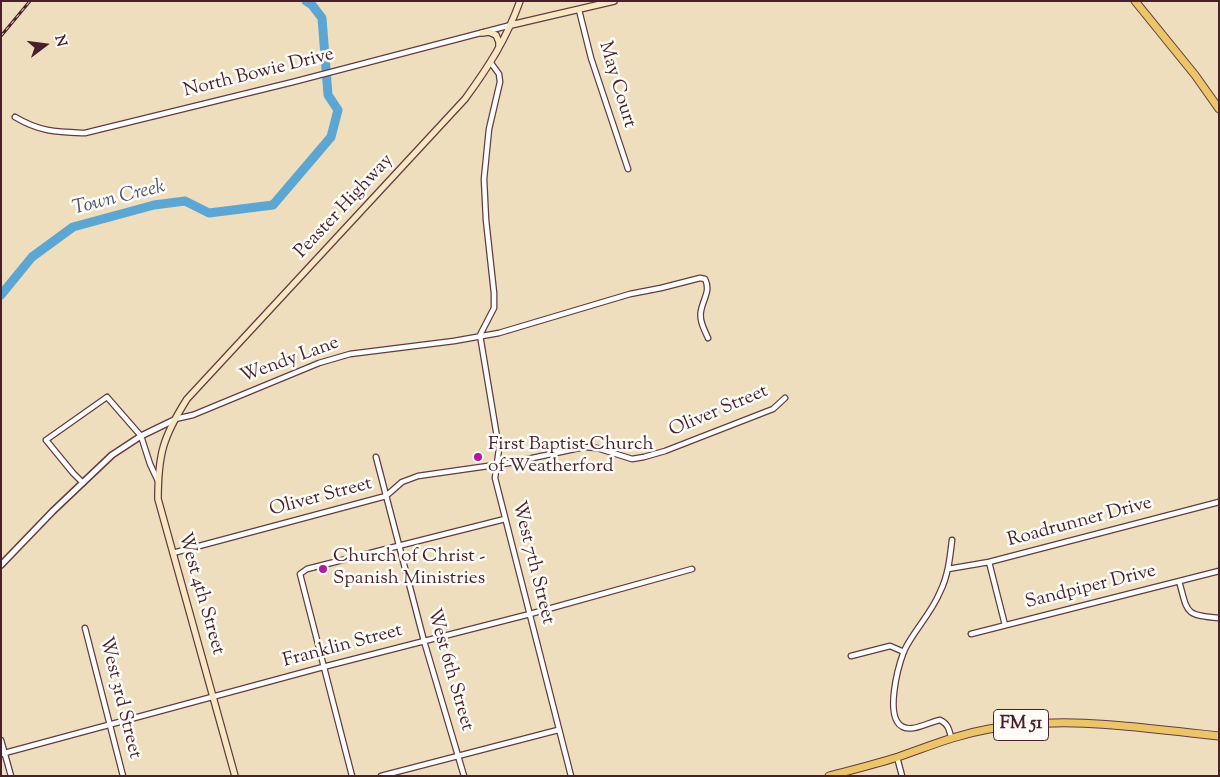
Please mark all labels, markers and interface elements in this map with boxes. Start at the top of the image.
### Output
north arrow [20,20,70,70]
text: N [48,33,71,49]
street label: May Court [592,39,640,131]
street label: North Bowie Drive [182,44,336,104]
street label: Peaster Highway [291,150,399,264]
water label: Town Creek [70,176,168,222]
street label: Wendy Lane [238,333,342,389]
street label: Oliver Street [666,381,772,443]
place label: First Baptist Church of Weatherford [488,435,654,479]
marker: First Baptist Church of Weatherford [472,451,484,463]
street label: Oliver Street [267,473,375,523]
street label: Roadrunner Drive [1005,493,1155,553]
street label: West 7th Street [506,499,558,627]
street label: West 4th Street [172,530,228,658]
place label: Church of Christ - Spanish Ministries [333,547,485,591]
street label: Sandpiper Drive [1023,561,1159,615]
marker: Church of Christ - Spanish Ministries [317,563,329,575]
street label: West 6th Street [421,606,477,734]
street label: Franklin Street [281,620,405,674]
street label: West 3rd Street [93,635,145,761]
road number: FM 51 [994,710,1048,740]

